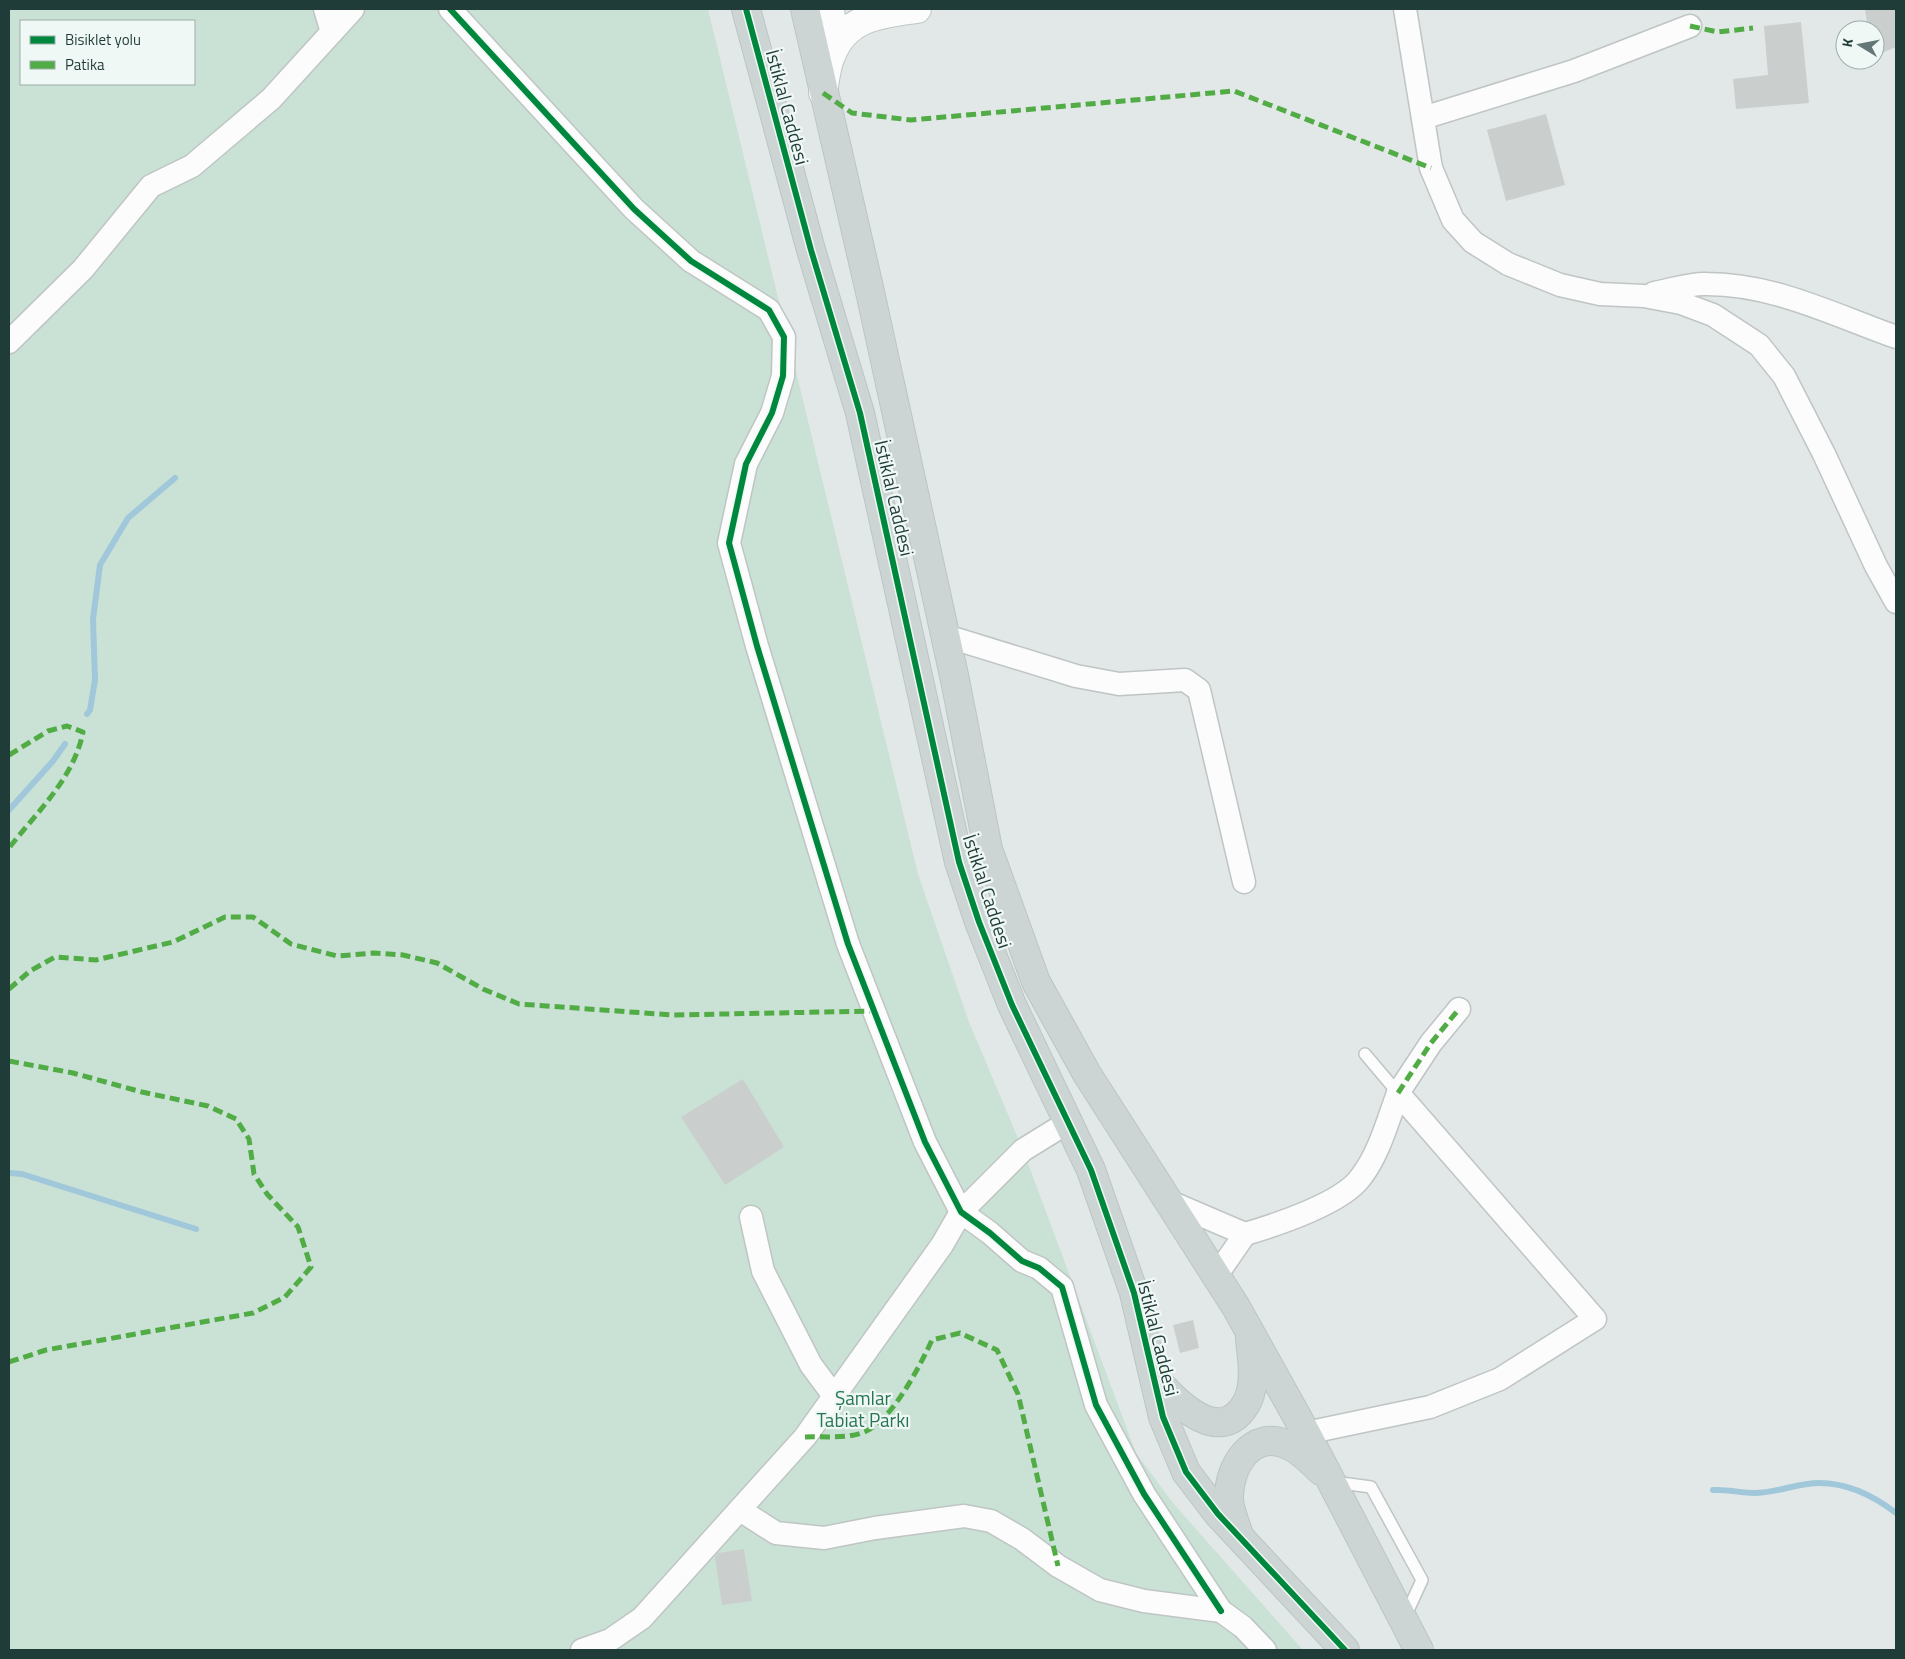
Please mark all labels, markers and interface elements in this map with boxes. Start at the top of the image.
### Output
legend [20,20,195,85]
north arrow [1835,20,1885,70]
text: Bisiklet yolu [65,28,141,51]
text: K [1836,36,1858,49]
street label: İstiklal Caddesi [759,46,817,168]
text: Patika [65,53,105,76]
street label: İstiklal Caddesi [868,437,922,559]
street label: İstiklal Caddesi [956,830,1020,952]
street label: İstiklal Caddesi [1131,1277,1187,1399]
park label: Şamlar Tabiat Parkı [817,1383,909,1434]

